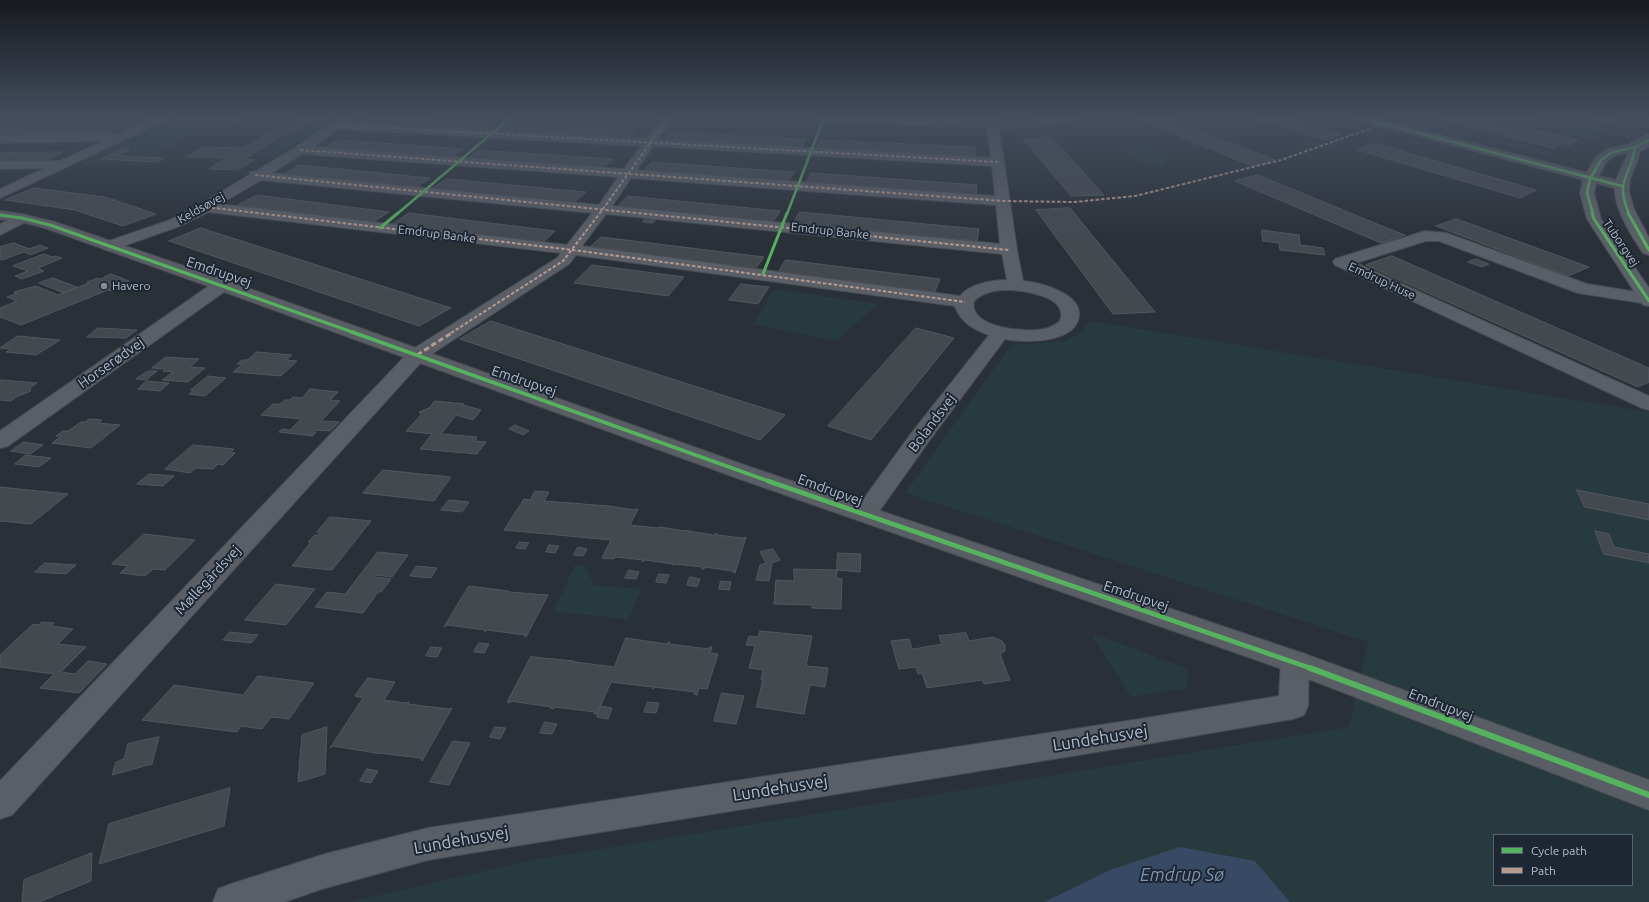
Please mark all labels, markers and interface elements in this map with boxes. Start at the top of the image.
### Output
street label: Keldsøvej [175,189,227,227]
street label: Tuborgvej [1600,217,1642,269]
street label: Emdrup Banke [790,220,870,242]
street label: Emdrup Banke [397,222,477,246]
street label: Emdrupvej [184,253,254,291]
street label: Emdrup Huse [1346,259,1418,303]
place label: Havero [112,279,151,293]
marker: Havero [99,281,109,291]
street label: Horserødvej [75,334,147,392]
street label: Emdrupvej [489,362,559,400]
street label: Bolandsvej [905,391,959,455]
street label: Emdrupvej [795,471,865,509]
street label: Møllegårdsvej [172,542,244,618]
street label: Emdrupvej [1101,577,1171,615]
street label: Emdrupvej [1406,685,1476,725]
street label: Lundehusvej [1051,720,1149,756]
street label: Lundehusvej [731,770,829,806]
street label: Lundehusvej [412,822,510,858]
legend [1493,834,1633,886]
text: Cycle path [1531,844,1587,857]
water label: Emdrup Sø [1140,864,1224,886]
text: Path [1531,864,1556,877]

